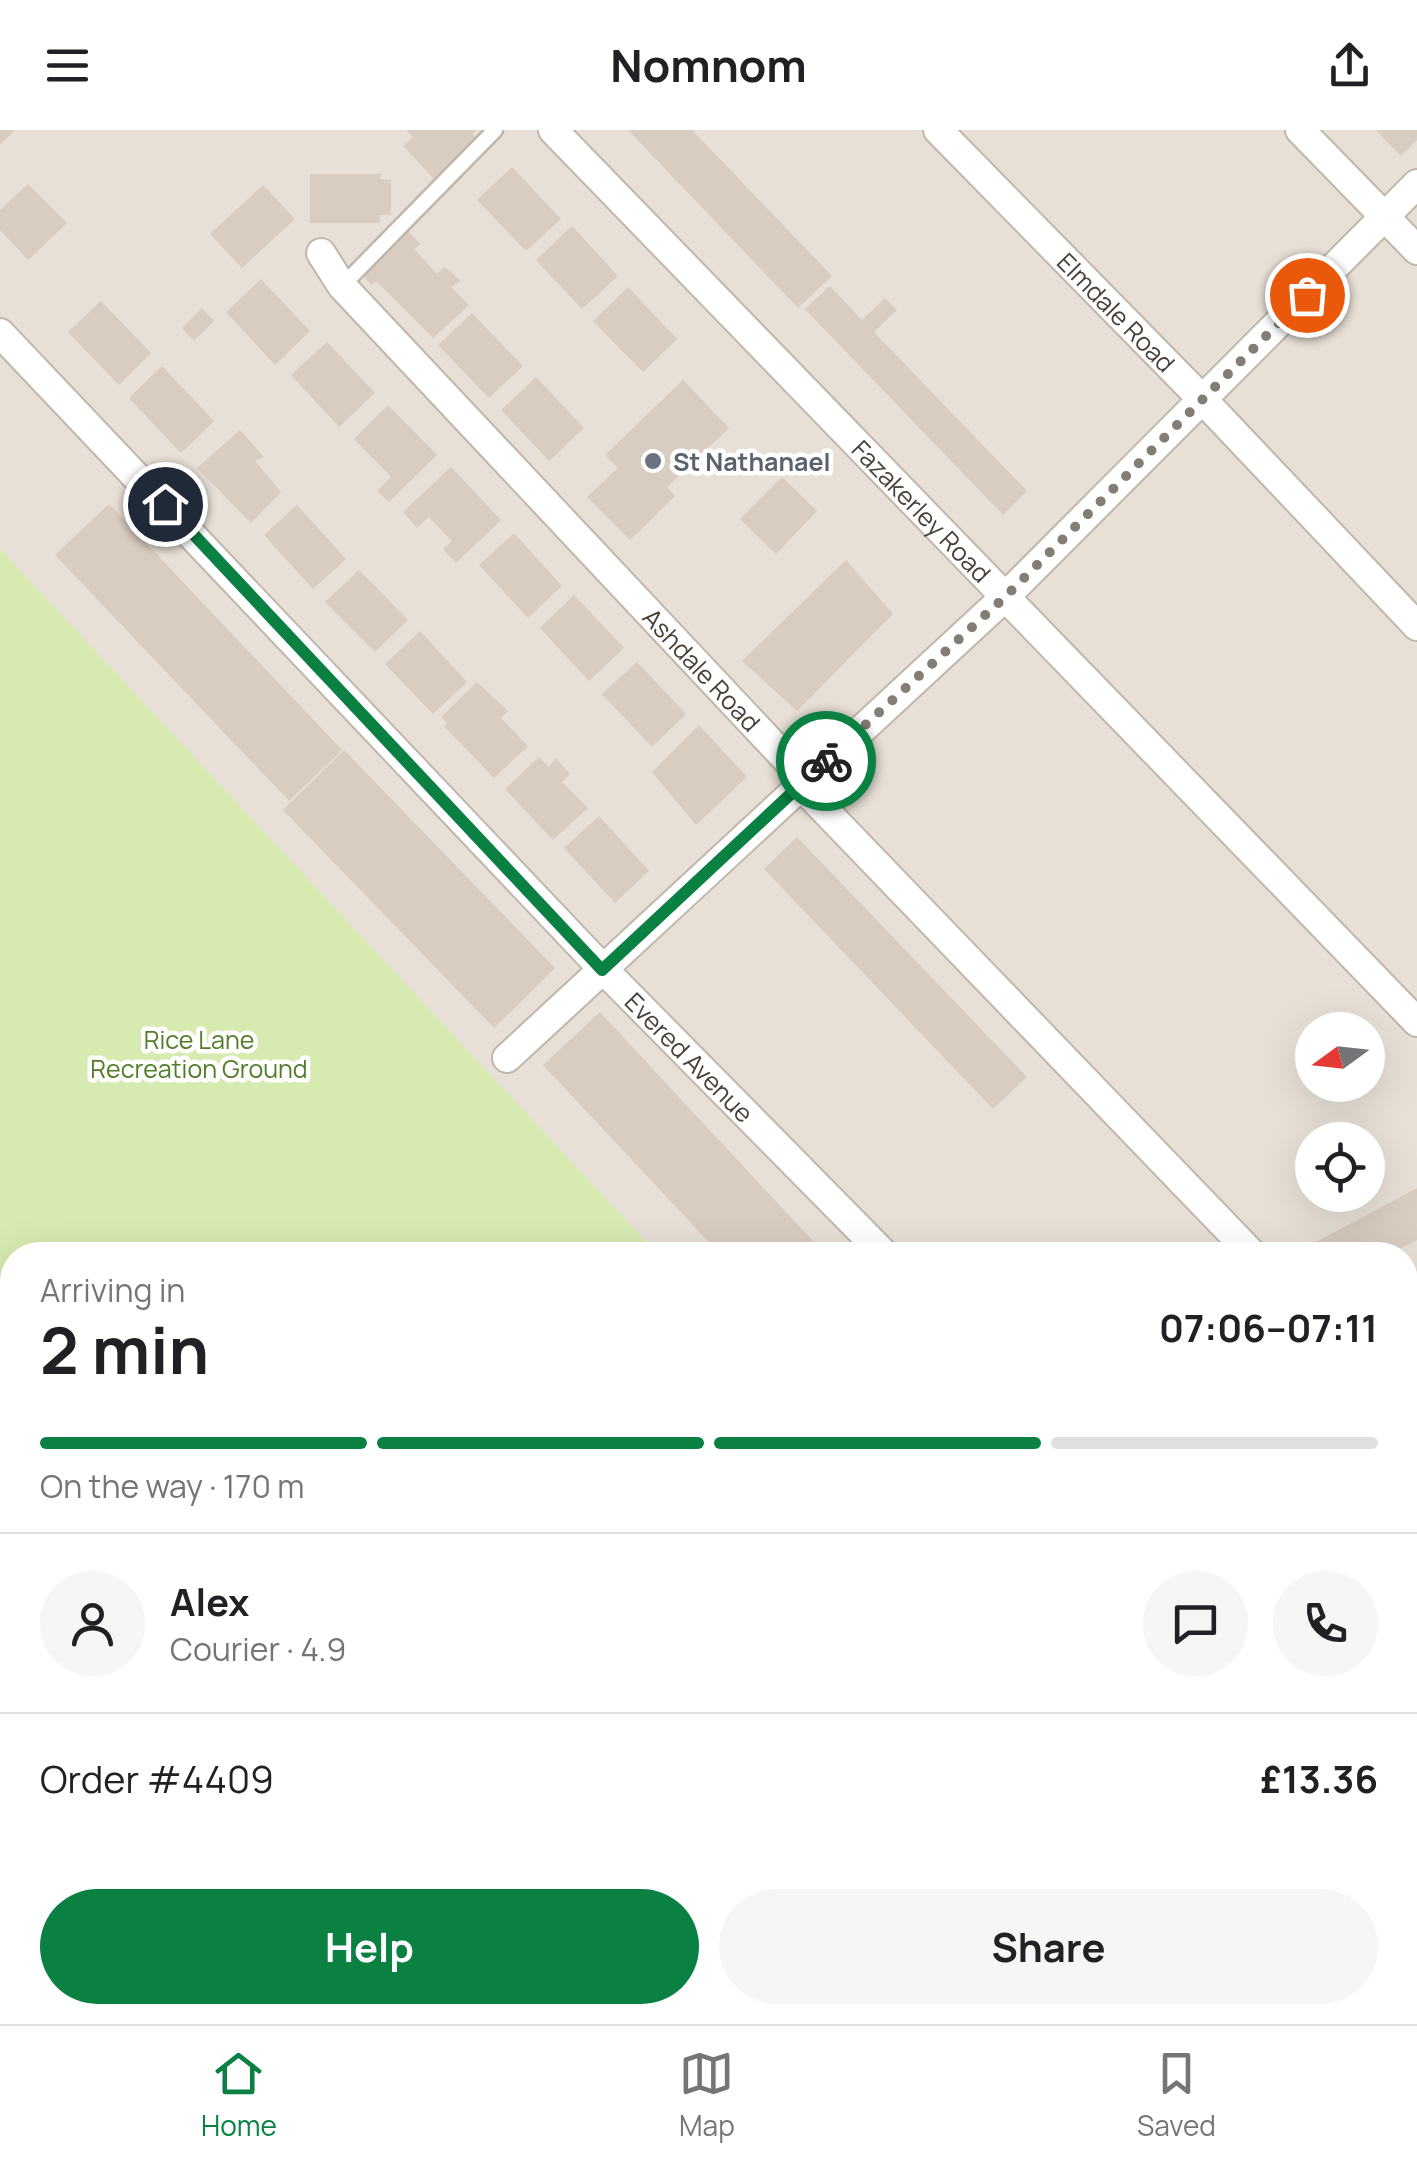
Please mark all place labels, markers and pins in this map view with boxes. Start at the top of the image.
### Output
pin [1265,253,1350,338]
place label: St Nathanael [673,444,831,479]
marker: St Nathanael [642,450,664,472]
pin [123,462,208,547]

